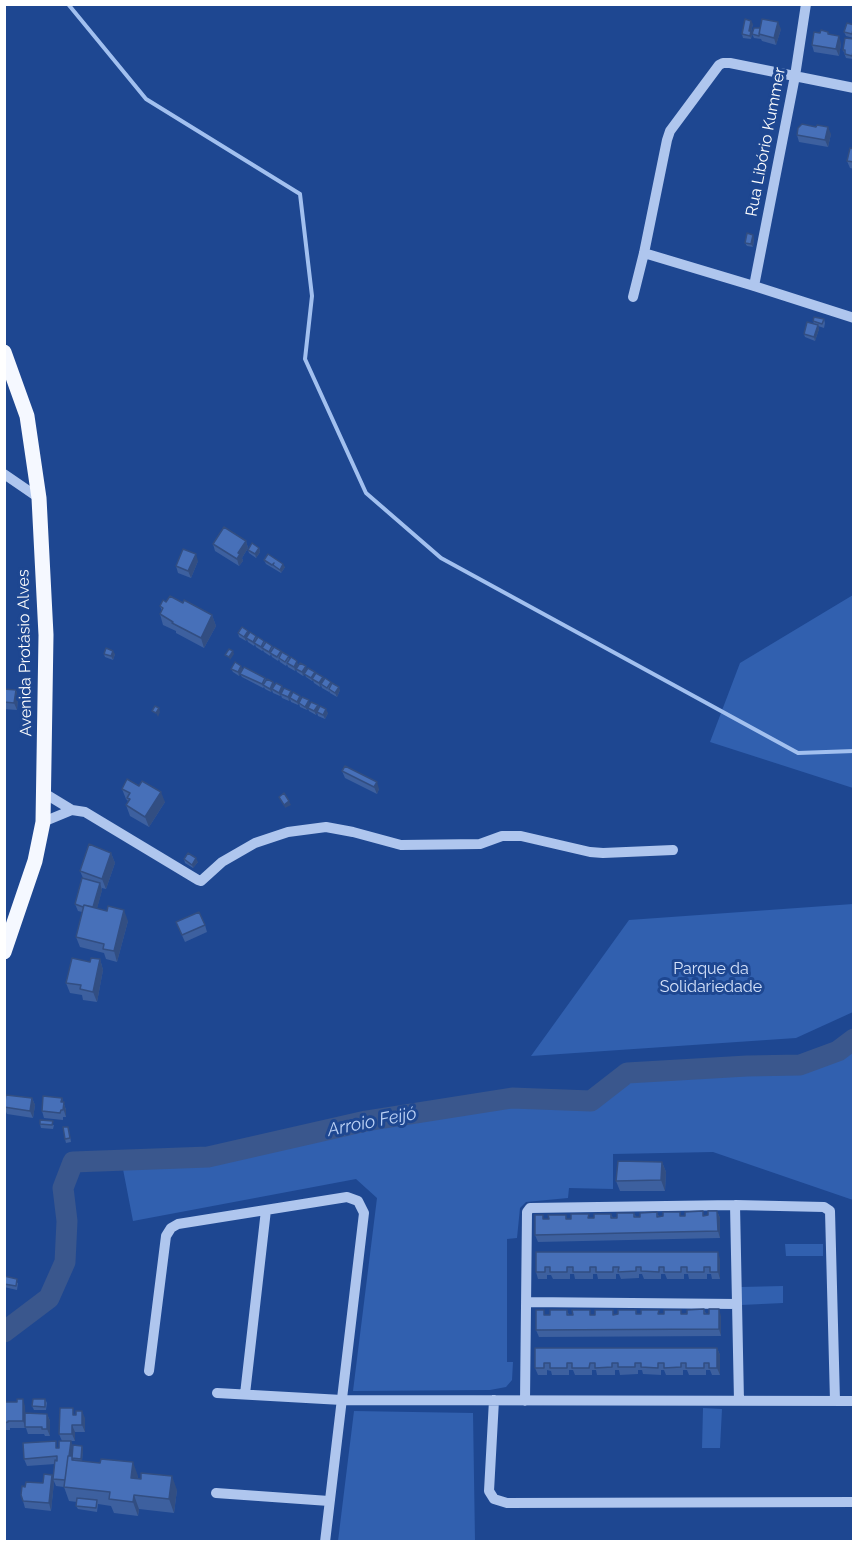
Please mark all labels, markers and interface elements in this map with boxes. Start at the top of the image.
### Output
street label: Rua Libório Kummer [742,66,790,218]
street label: Avenida Protásio Alves [14,569,36,737]
park label: Parque da Solidariedade [660,959,762,997]
water label: Arroio Feijó [326,1103,418,1141]

